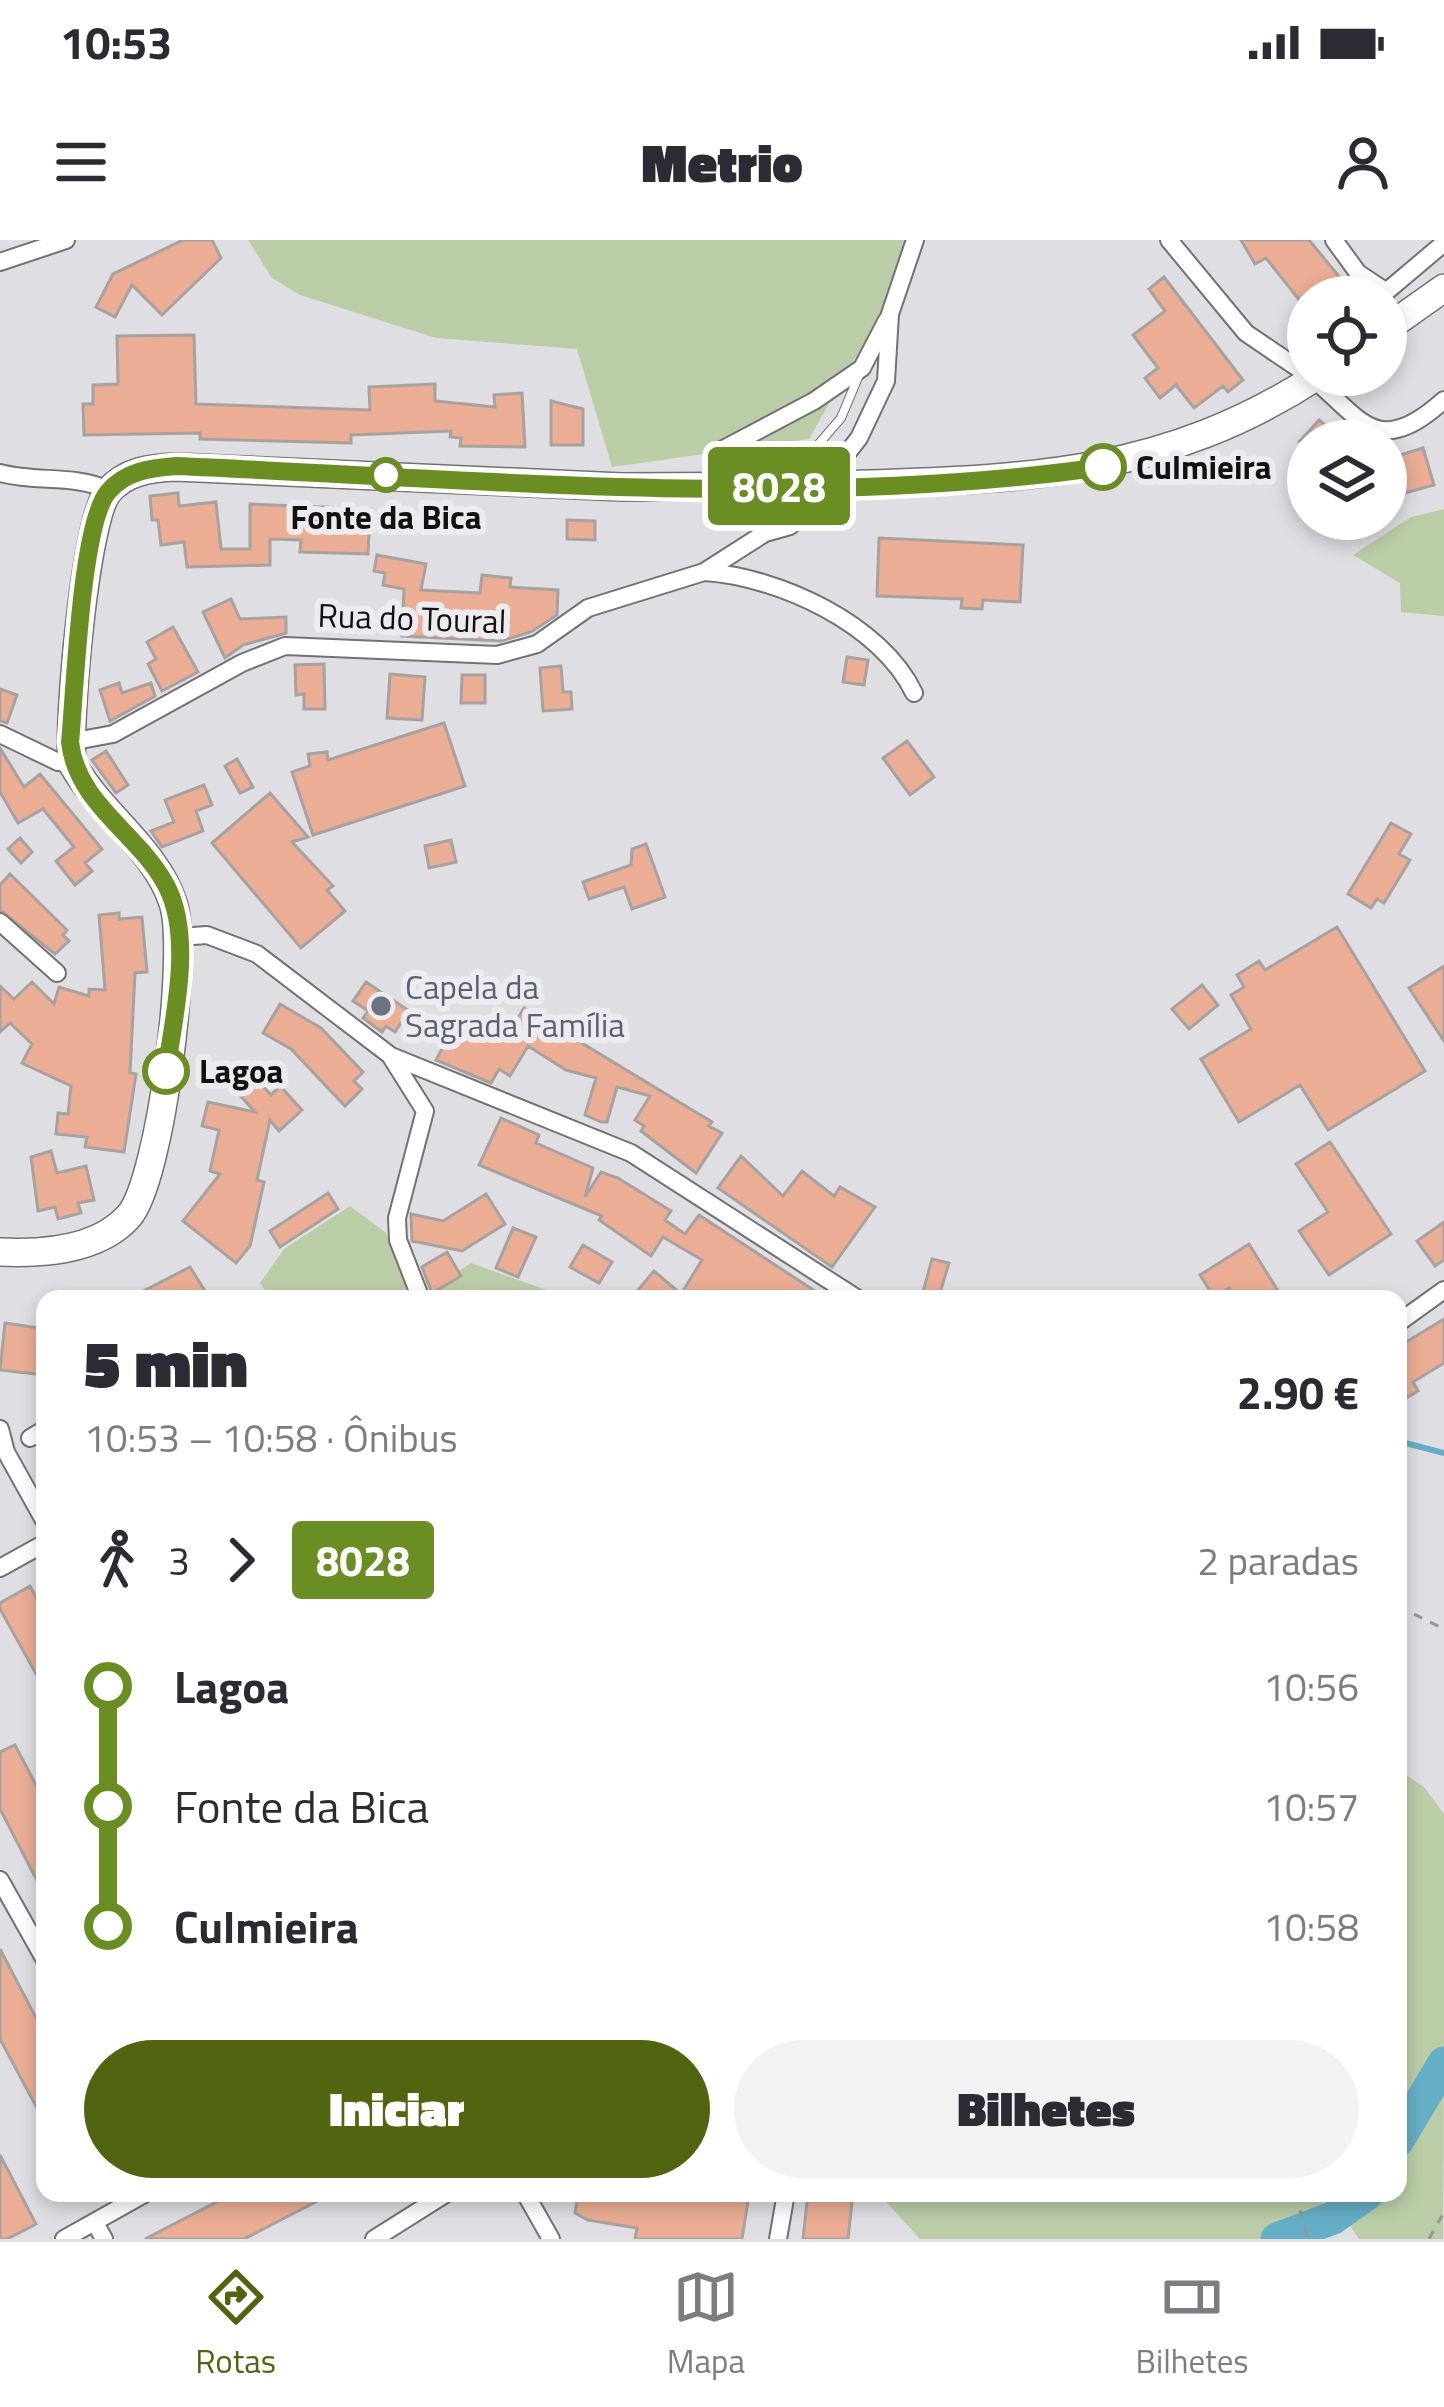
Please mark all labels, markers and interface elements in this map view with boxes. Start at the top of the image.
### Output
text: 10:53 [60,8,172,76]
text: Metrio [641,121,803,203]
icon: menu [48,129,114,195]
icon: person [1330,129,1396,195]
map controls [1287,276,1407,540]
button: locate [1287,276,1407,396]
button: layers [1287,420,1407,540]
place label: Culmieira [1136,442,1272,492]
marker: Culmieira [1081,445,1125,489]
line badge: 8028 [695,447,863,525]
text: 8028 [732,454,826,518]
marker: Fonte da Bica [370,459,402,491]
place label: Fonte da Bica [290,492,482,542]
street label: Rua do Toural [317,590,507,646]
place label: Capela da Sagrada Família [405,962,625,1050]
marker: Capela da Sagrada Família [368,993,394,1019]
place label: Lagoa [199,1046,283,1096]
marker: Lagoa [144,1049,188,1093]
text: 5 min [84,1312,248,1413]
text: 2.90 € [1237,1358,1359,1426]
text: 10:53 – 10:58 · Ônibus [84,1408,458,1467]
icon: walk [84,1527,150,1593]
icon: forward [208,1527,274,1593]
text: 8028 [316,1528,410,1592]
text: 3 [168,1531,190,1590]
text: 2 paradas [1197,1531,1359,1590]
text: Lagoa [174,1652,289,1720]
text: 10:56 [1263,1657,1359,1716]
text: Fonte da Bica [174,1772,429,1840]
text: 10:57 [1263,1777,1359,1836]
text: Culmieira [174,1892,359,1960]
text: 10:58 [1263,1897,1359,1956]
button: Iniciar [84,2040,710,2178]
button: Bilhetes [734,2040,1359,2178]
tab: Rotas [195,2264,276,2386]
tab: Mapa [667,2264,745,2386]
tab: Bilhetes [1136,2264,1249,2386]

